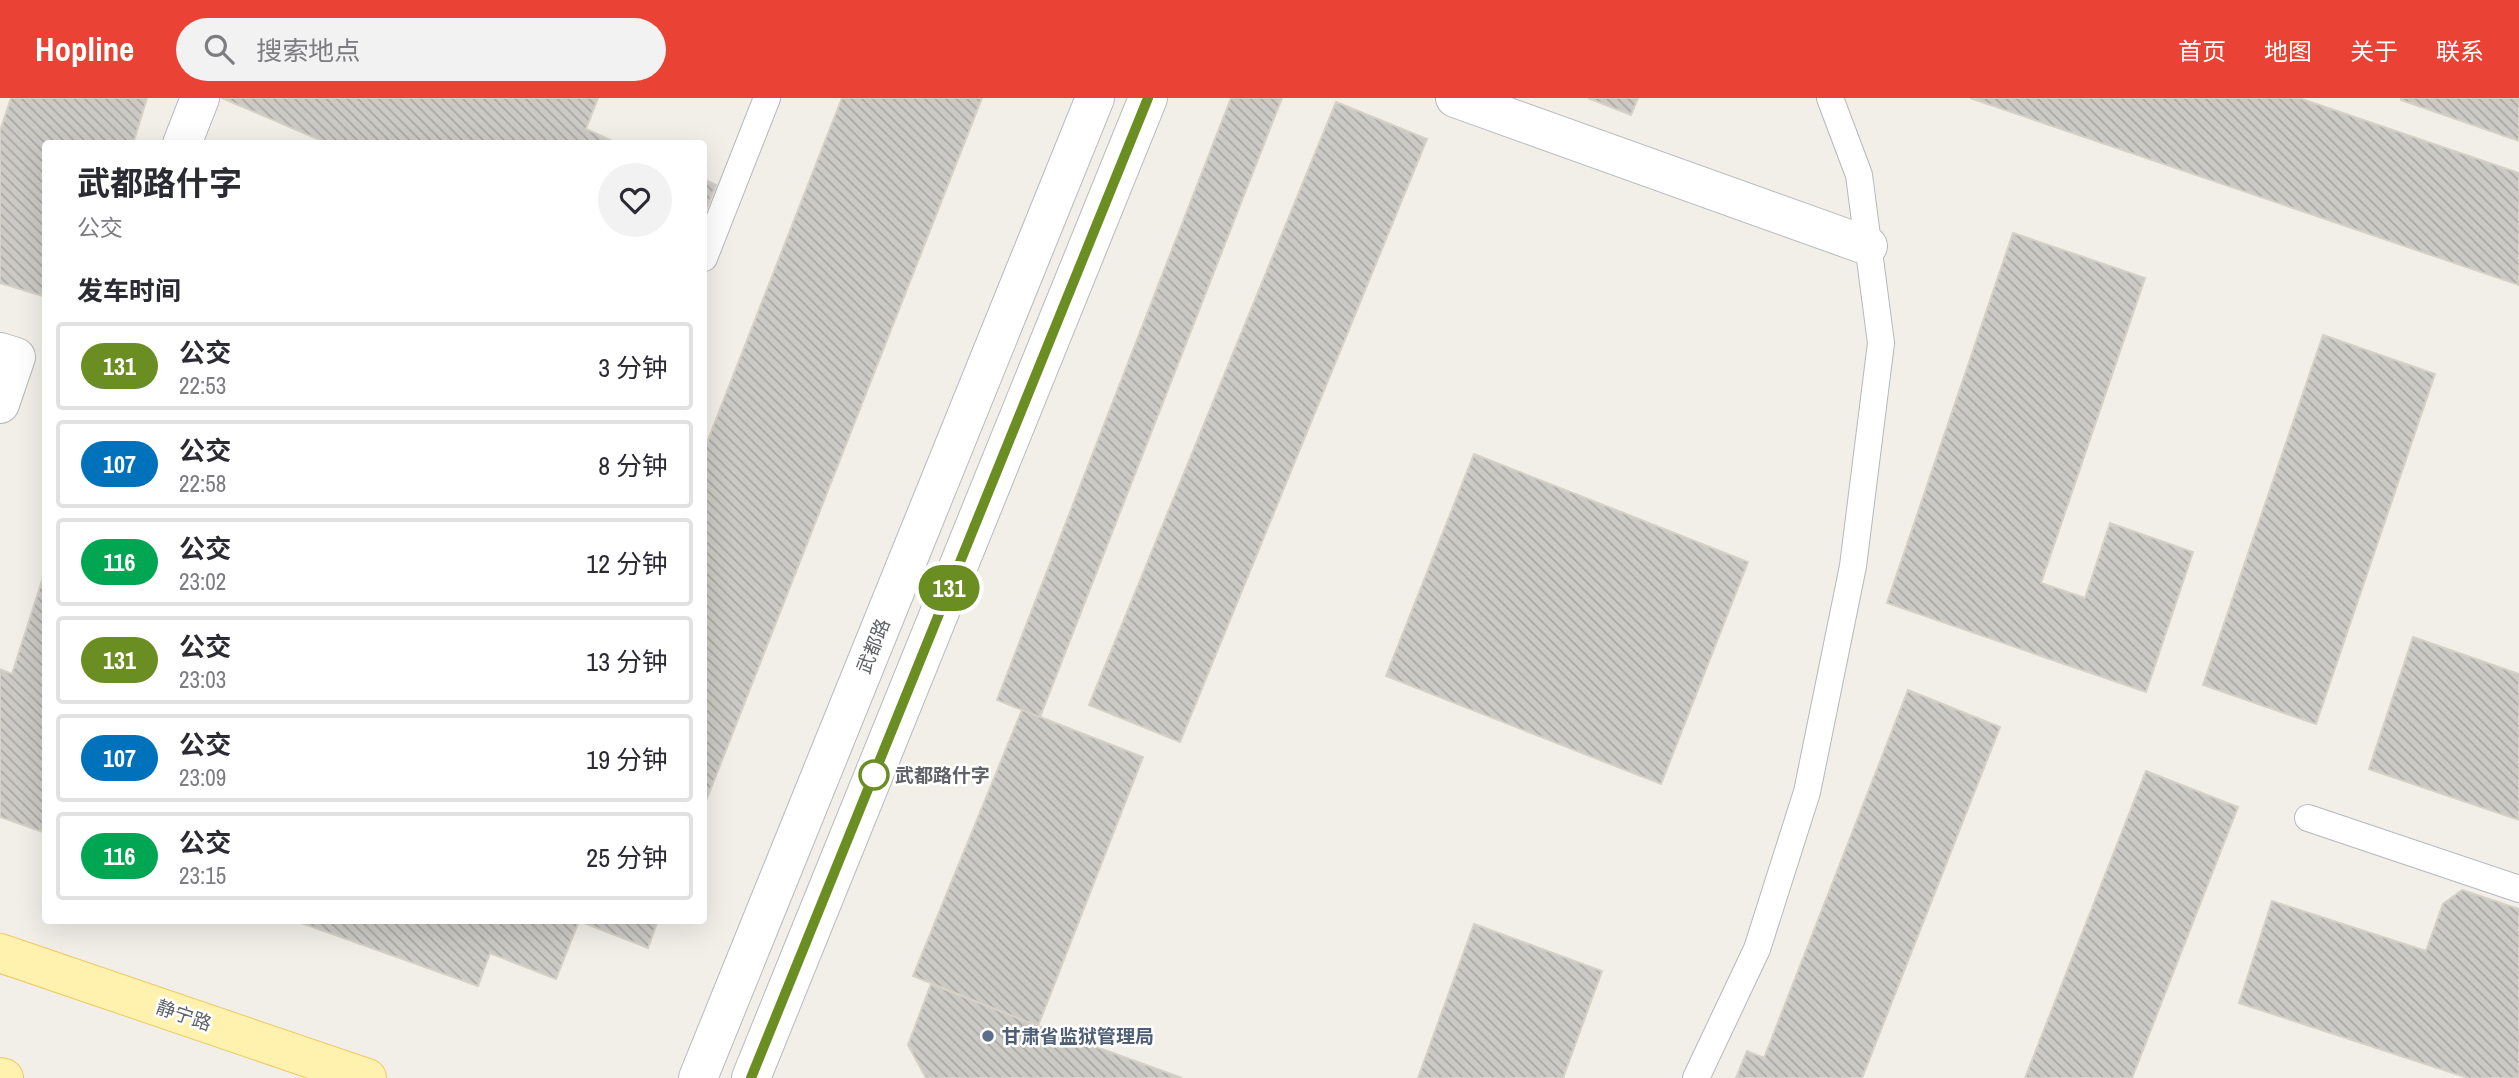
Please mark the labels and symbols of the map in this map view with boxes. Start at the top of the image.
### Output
line badge: 131 [909,565,989,611]
street label: 武都路 [850,615,896,677]
marker: 武都路什字 [859,760,889,790]
place label: 武都路什字 [895,762,990,788]
street label: 静宁路 [153,993,215,1037]
place label: 甘肃省监狱管理局 [1002,1023,1154,1049]
marker: 甘肃省监狱管理局 [980,1028,996,1044]

